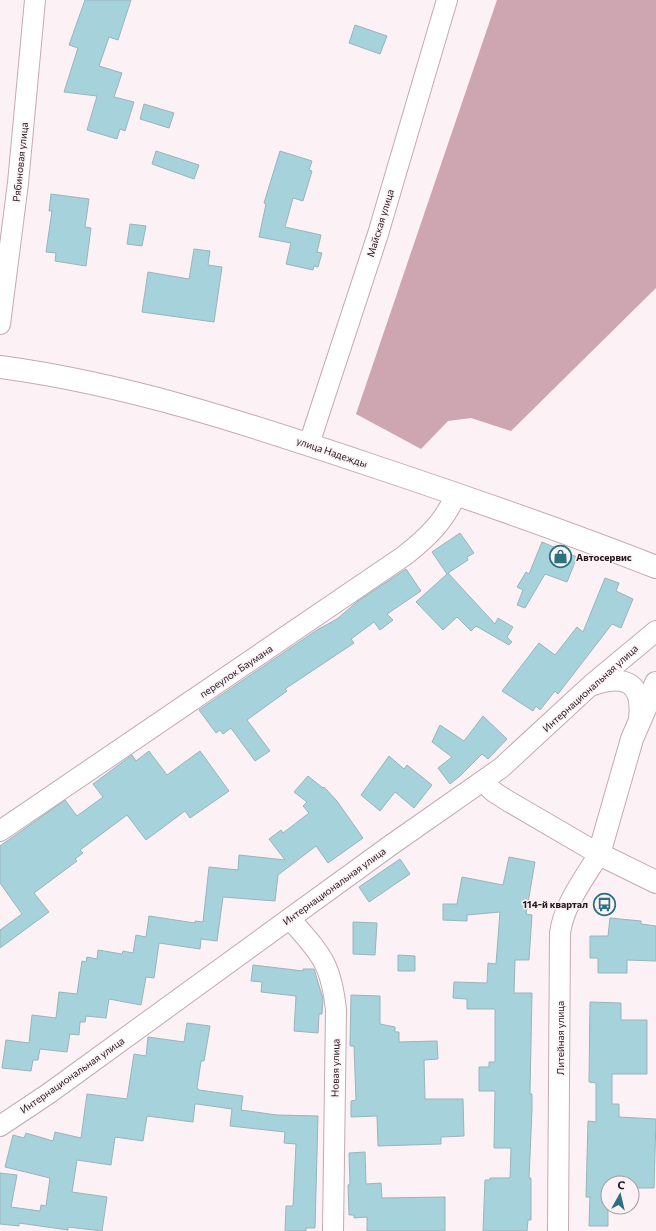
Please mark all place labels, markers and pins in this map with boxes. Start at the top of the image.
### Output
shop icon: Автосервис [548,544,574,570]
place label: Автосервис [576,551,632,563]
bus stop icon: 114-й квартал [591,891,617,917]
place label: 114-й квартал [523,898,588,910]

